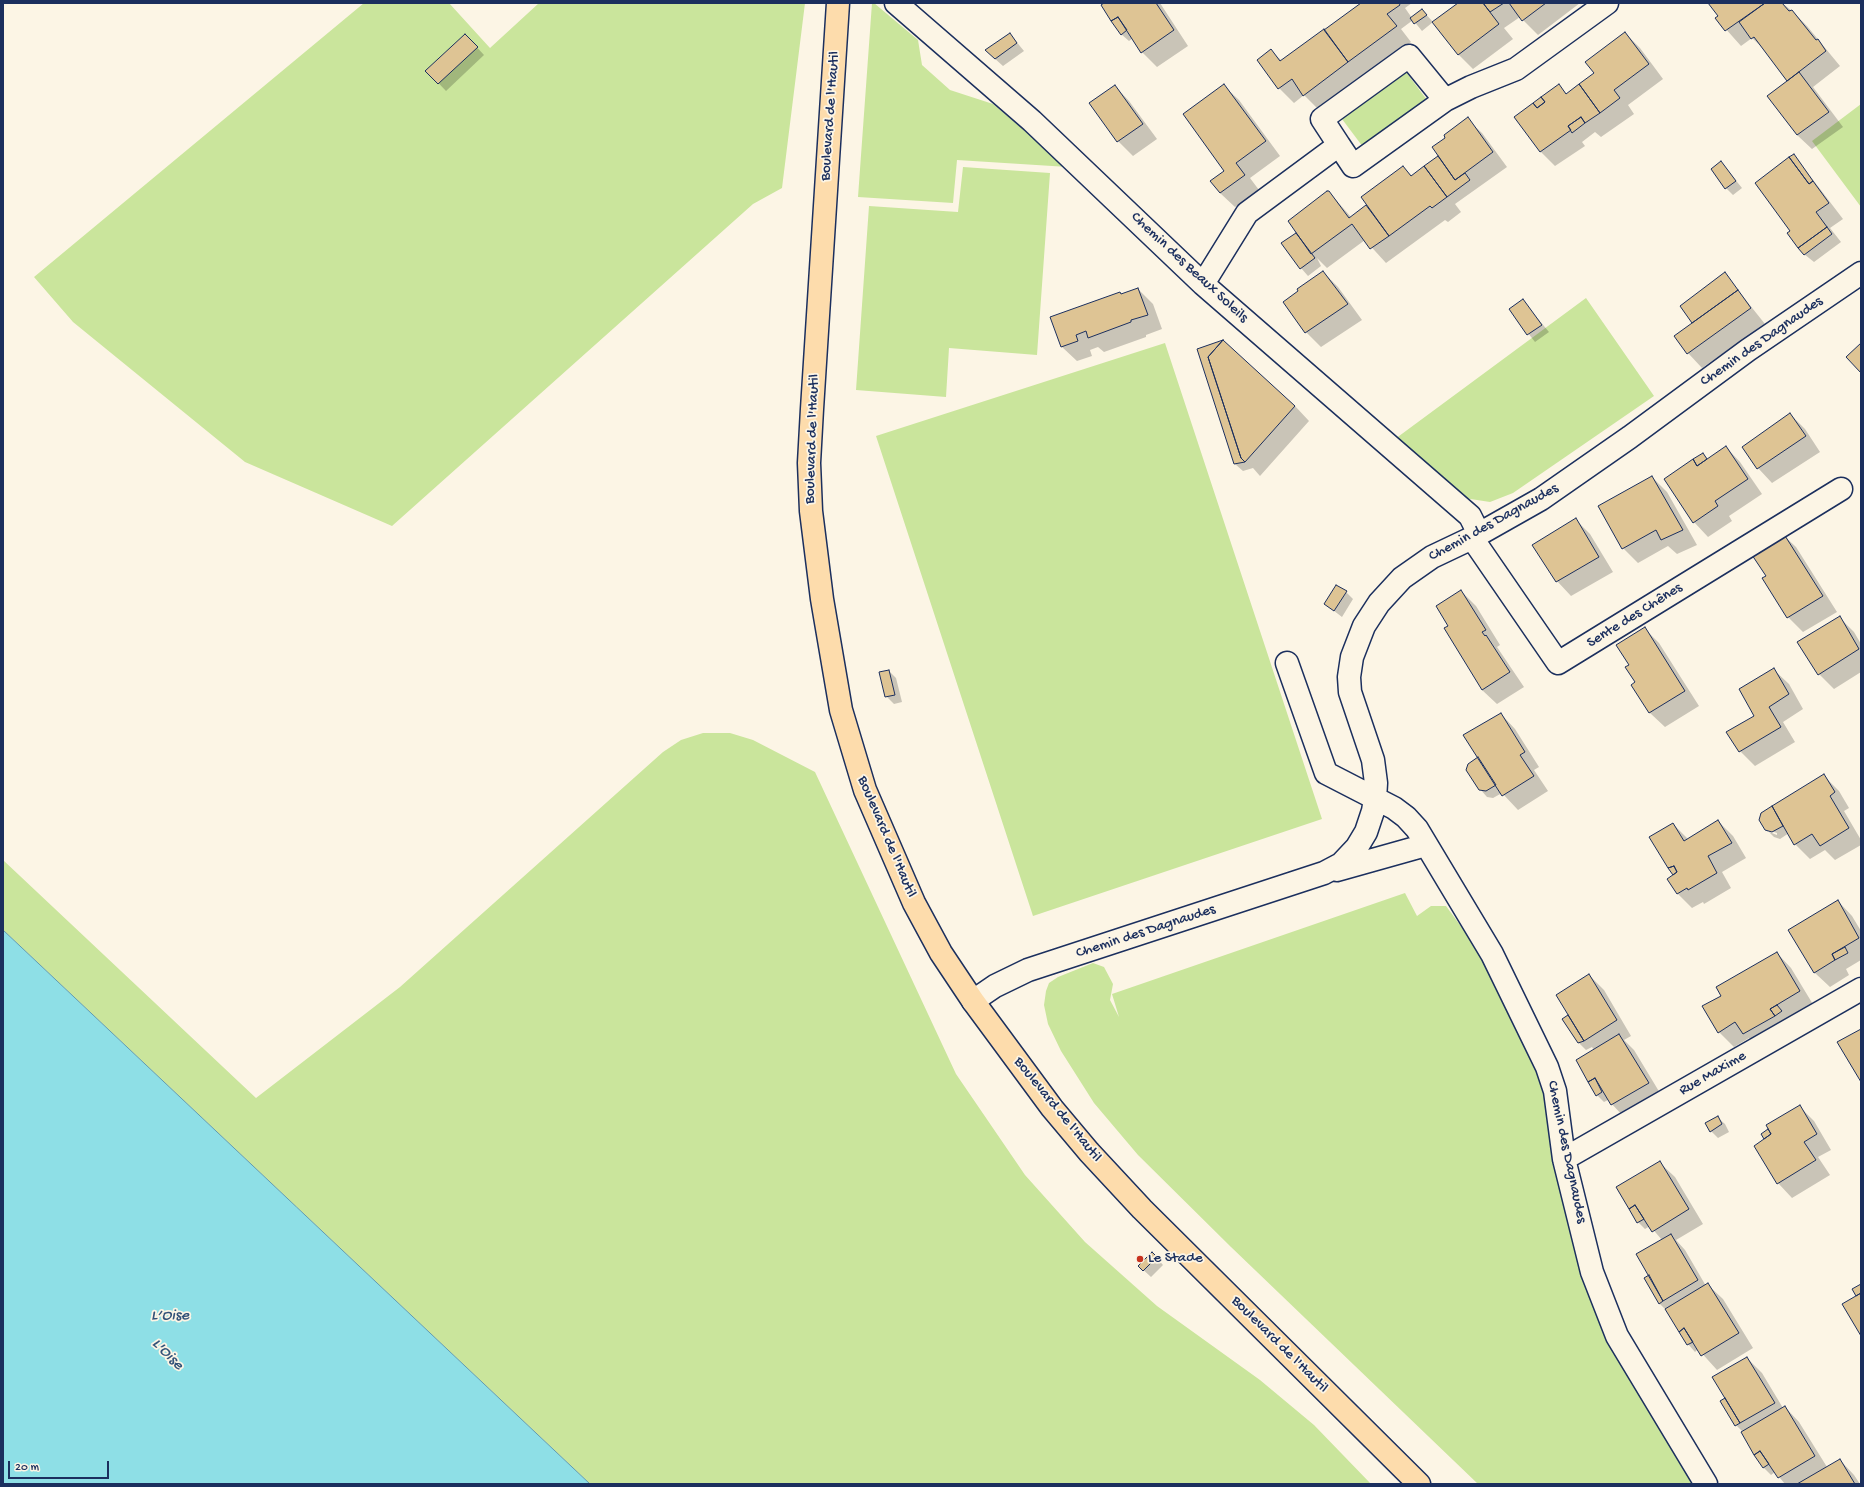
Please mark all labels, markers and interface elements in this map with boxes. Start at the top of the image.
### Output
street label: Boulevard de l'Hautil [817,51,845,181]
street label: Chemin des Beaux Soleils [1126,209,1252,327]
street label: Chemin des Dagnaudes [1697,293,1827,391]
street label: Boulevard de l'Hautil [802,374,824,504]
street label: Chemin des Dagnaudes [1426,480,1562,566]
street label: Sente des Chênes [1584,579,1686,653]
street label: Boulevard de l'Hautil [852,774,920,900]
street label: Chemin des Dagnaudes [1074,901,1218,963]
street label: Rue Maxime [1676,1048,1750,1100]
street label: Boulevard de l'Hautil [1009,1054,1105,1166]
street label: Chemin des Dagnaudes [1542,1079,1590,1225]
place label: Le Stade [1148,1250,1203,1268]
marker: Le Stade [1135,1254,1145,1264]
street label: Boulevard de l'Hautil [1227,1293,1331,1397]
water label: L’Oise [151,1307,189,1327]
water label: L'Oise [147,1335,187,1375]
scale bar [10,1453,111,1479]
text: 20 m [15,1461,39,1475]

